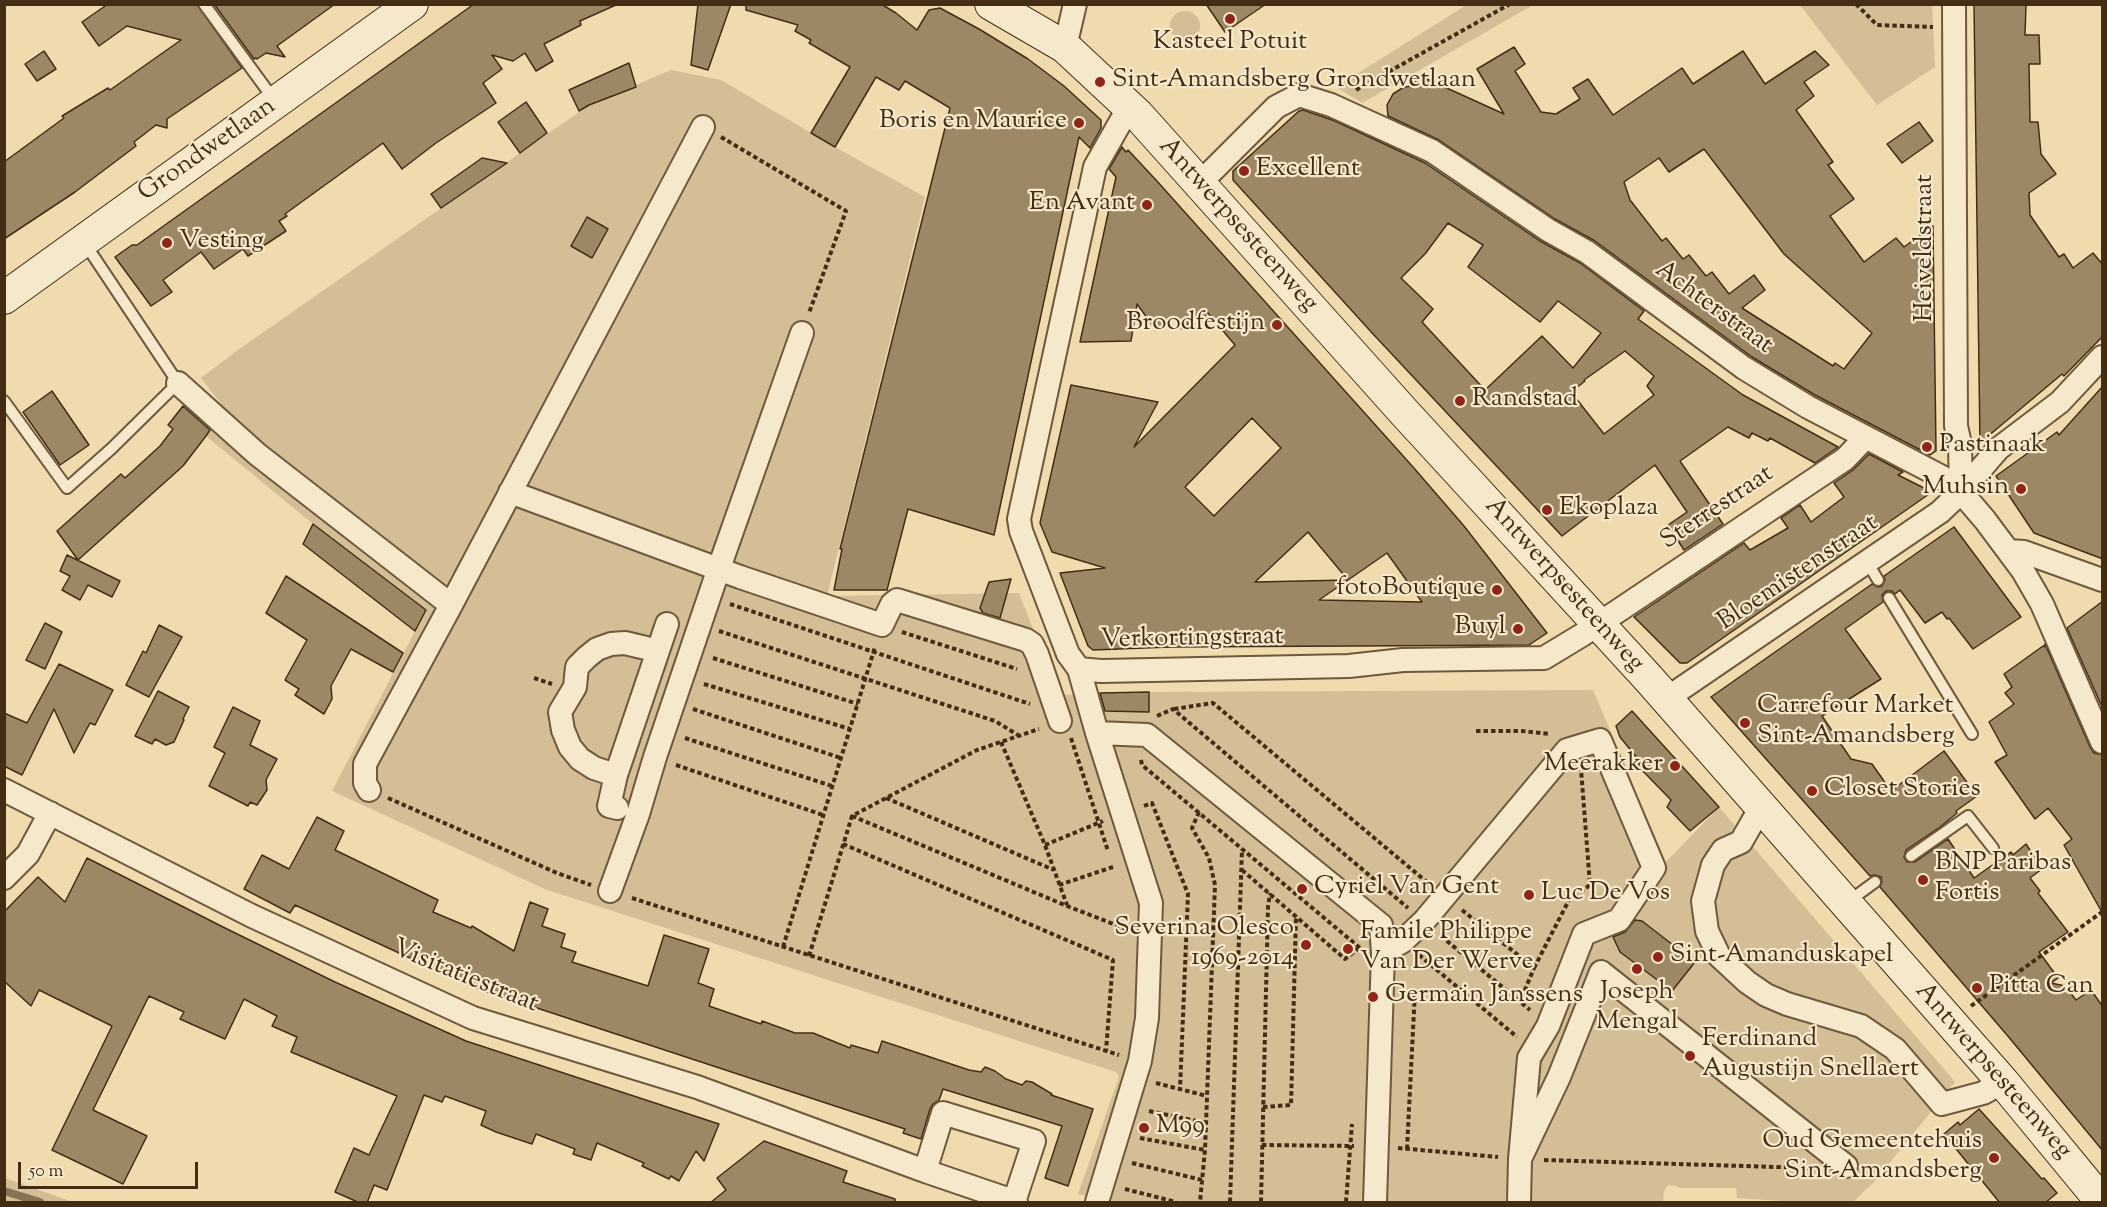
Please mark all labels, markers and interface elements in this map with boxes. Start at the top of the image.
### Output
marker: Kasteel Potuit [1223,12,1237,26]
place label: Kasteel Potuit [1153,28,1307,60]
place label: Sint-Amandsberg Grondwetlaan [1112,66,1476,98]
marker: Sint-Amandsberg Grondwetlaan [1093,75,1107,89]
street label: Grondwetlaan [133,92,283,210]
place label: Boris en Maurice [879,107,1067,139]
marker: Boris en Maurice [1072,116,1086,130]
street label: Antwerpsesteenweg [1151,132,1323,320]
place label: Excellent [1256,155,1360,187]
marker: Excellent [1237,164,1251,178]
street label: Heiveldstraat [1911,174,1943,322]
place label: En Avant [1029,189,1135,221]
marker: En Avant [1140,198,1154,212]
place label: Vesting [179,227,264,259]
marker: Vesting [160,236,174,250]
street label: Achterstraat [1648,256,1778,362]
place label: Broodfestijn [1126,309,1265,341]
marker: Broodfestijn [1270,318,1284,332]
place label: Randstad [1472,385,1578,417]
marker: Randstad [1453,394,1467,408]
place label: Pastinaak [1939,431,2045,463]
marker: Pastinaak [1920,440,1934,454]
street label: Sterrestraat [1656,460,1780,558]
place label: Muhsin [1922,473,2009,505]
marker: Muhsin [2014,482,2028,496]
street label: Antwerpsesteenweg [1477,492,1649,680]
place label: Ekoplaza [1559,494,1658,526]
marker: Ekoplaza [1540,503,1554,517]
street label: Bloemistenstraat [1713,509,1885,639]
place label: fotoBoutique [1336,574,1485,606]
marker: fotoBoutique [1490,583,1504,597]
place label: Buyl [1455,613,1506,645]
marker: Buyl [1511,622,1525,636]
street label: Verkortingstraat [1100,623,1284,657]
place label: Carrefour Market Sint-Amandsberg [1757,692,1955,754]
marker: Carrefour Market Sint-Amandsberg [1738,716,1752,730]
place label: Meerakker [1544,750,1663,782]
marker: Meerakker [1668,759,1682,773]
place label: Closet Stories [1824,775,1981,807]
marker: Closet Stories [1805,784,1819,798]
place label: BNP Paribas Fortis [1935,849,2071,910]
place label: Cyriel Van Gent [1314,873,1499,905]
marker: BNP Paribas Fortis [1916,873,1930,887]
place label: Luc De Vos [1541,879,1670,911]
marker: Cyriel Van Gent [1295,882,1309,896]
marker: Luc De Vos [1522,888,1536,902]
place label: Severina Olesco 1969-2014 [1114,914,1294,976]
place label: Famile Philippe Van Der Werve [1360,918,1533,980]
street label: Visitatiestraat [387,935,543,1021]
marker: Severina Olesco 1969-2014 [1299,938,1313,952]
place label: Sint-Amanduskapel [1670,941,1893,973]
marker: Famile Philippe Van Der Werve [1341,942,1355,956]
marker: Sint-Amanduskapel [1651,950,1665,964]
marker: Joseph Mengal [1630,962,1644,976]
place label: Pitta Can [1989,972,2094,1004]
street label: Antwerpsesteenweg [1907,977,2077,1167]
place label: Joseph Mengal [1596,978,1678,1040]
place label: Germain Janssens [1385,981,1583,1013]
marker: Pitta Can [1970,981,1984,995]
marker: Germain Janssens [1366,990,1380,1004]
place label: Ferdinand Augustijn Snellaert [1702,1025,1919,1086]
marker: Ferdinand Augustijn Snellaert [1683,1049,1697,1063]
place label: M99 [1156,1112,1205,1144]
marker: M99 [1137,1121,1151,1135]
place label: Oud Gemeentehuis Sint-Amandsberg [1762,1127,1982,1188]
scale bar [21,1150,201,1188]
marker: Oud Gemeentehuis Sint-Amandsberg [1987,1151,2001,1165]
text: 50 m [29,1159,63,1185]

